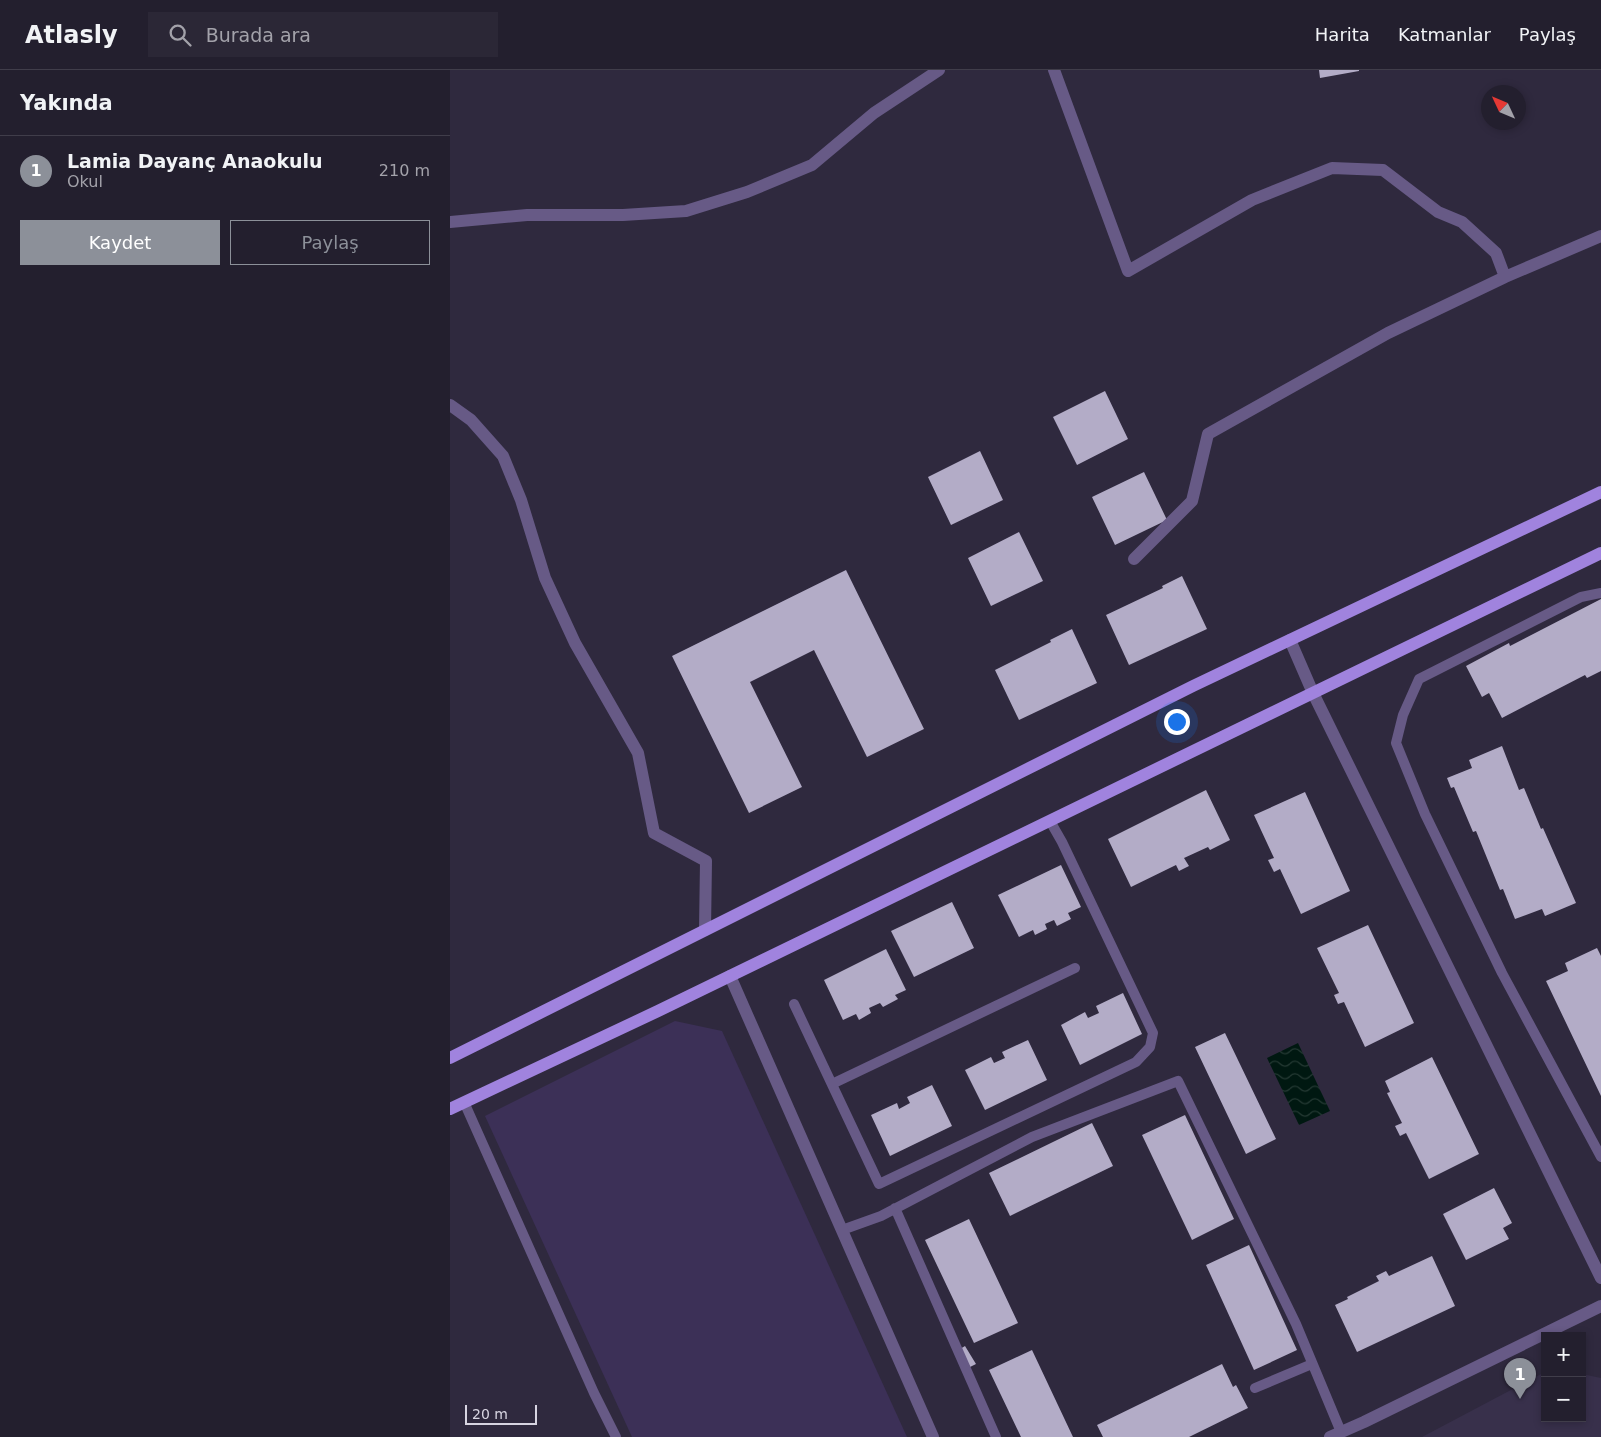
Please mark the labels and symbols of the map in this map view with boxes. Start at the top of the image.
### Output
north arrow [1481,85,1526,130]
your location [1164,709,1190,735]
pin: 1 [1504,1358,1536,1399]
scale bar [465,1402,538,1425]

